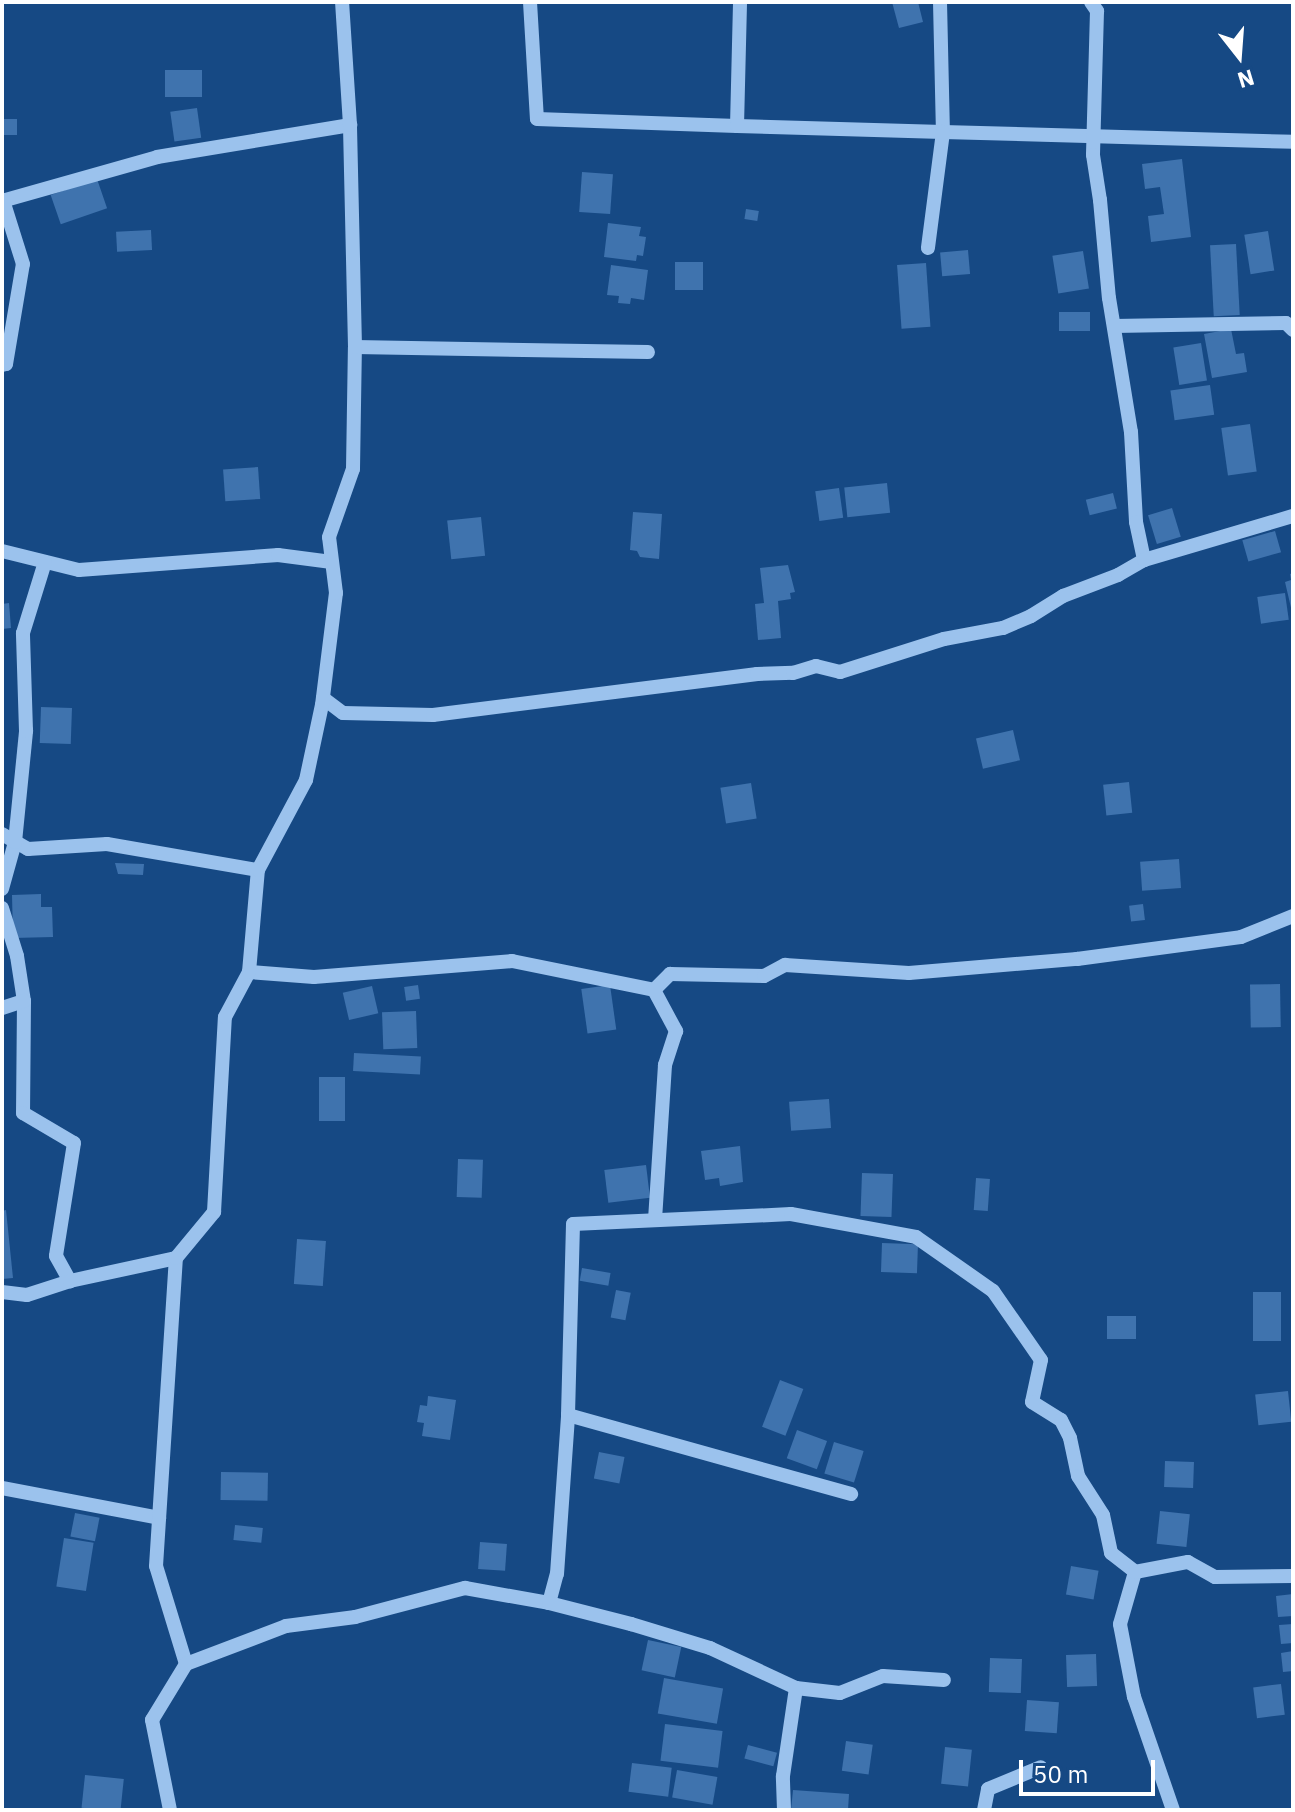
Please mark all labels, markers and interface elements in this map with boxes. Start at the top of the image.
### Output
north arrow [1199,16,1279,96]
text: N [1234,63,1258,96]
scale bar [1023,1744,1159,1794]
text: 50 m [1033,1758,1088,1790]

